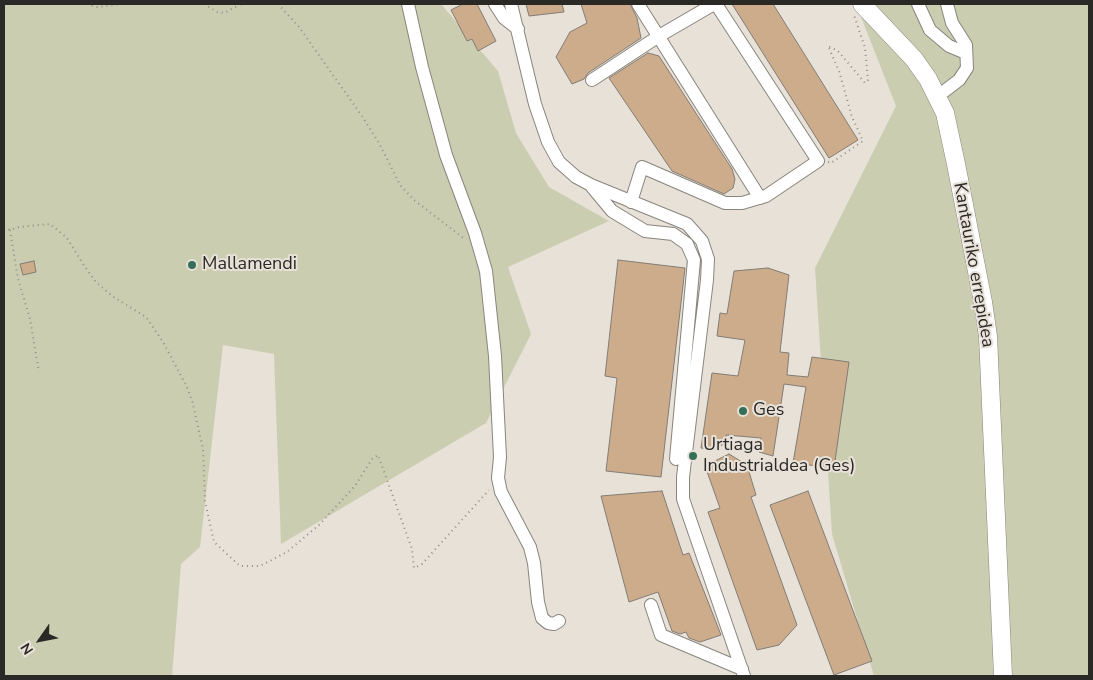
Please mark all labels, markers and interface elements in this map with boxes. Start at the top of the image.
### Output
street label: Kantauriko errepidea [948,181,998,349]
place label: Mallamendi [202,254,297,276]
marker: Mallamendi [186,259,198,271]
place label: Ges [753,400,784,422]
marker: Ges [737,405,749,417]
place label: Urtiaga Industrialdea (Ges) [703,435,855,478]
marker: Urtiaga Industrialdea (Ges) [687,450,699,462]
north arrow [15,615,65,665]
text: N [16,639,38,658]

